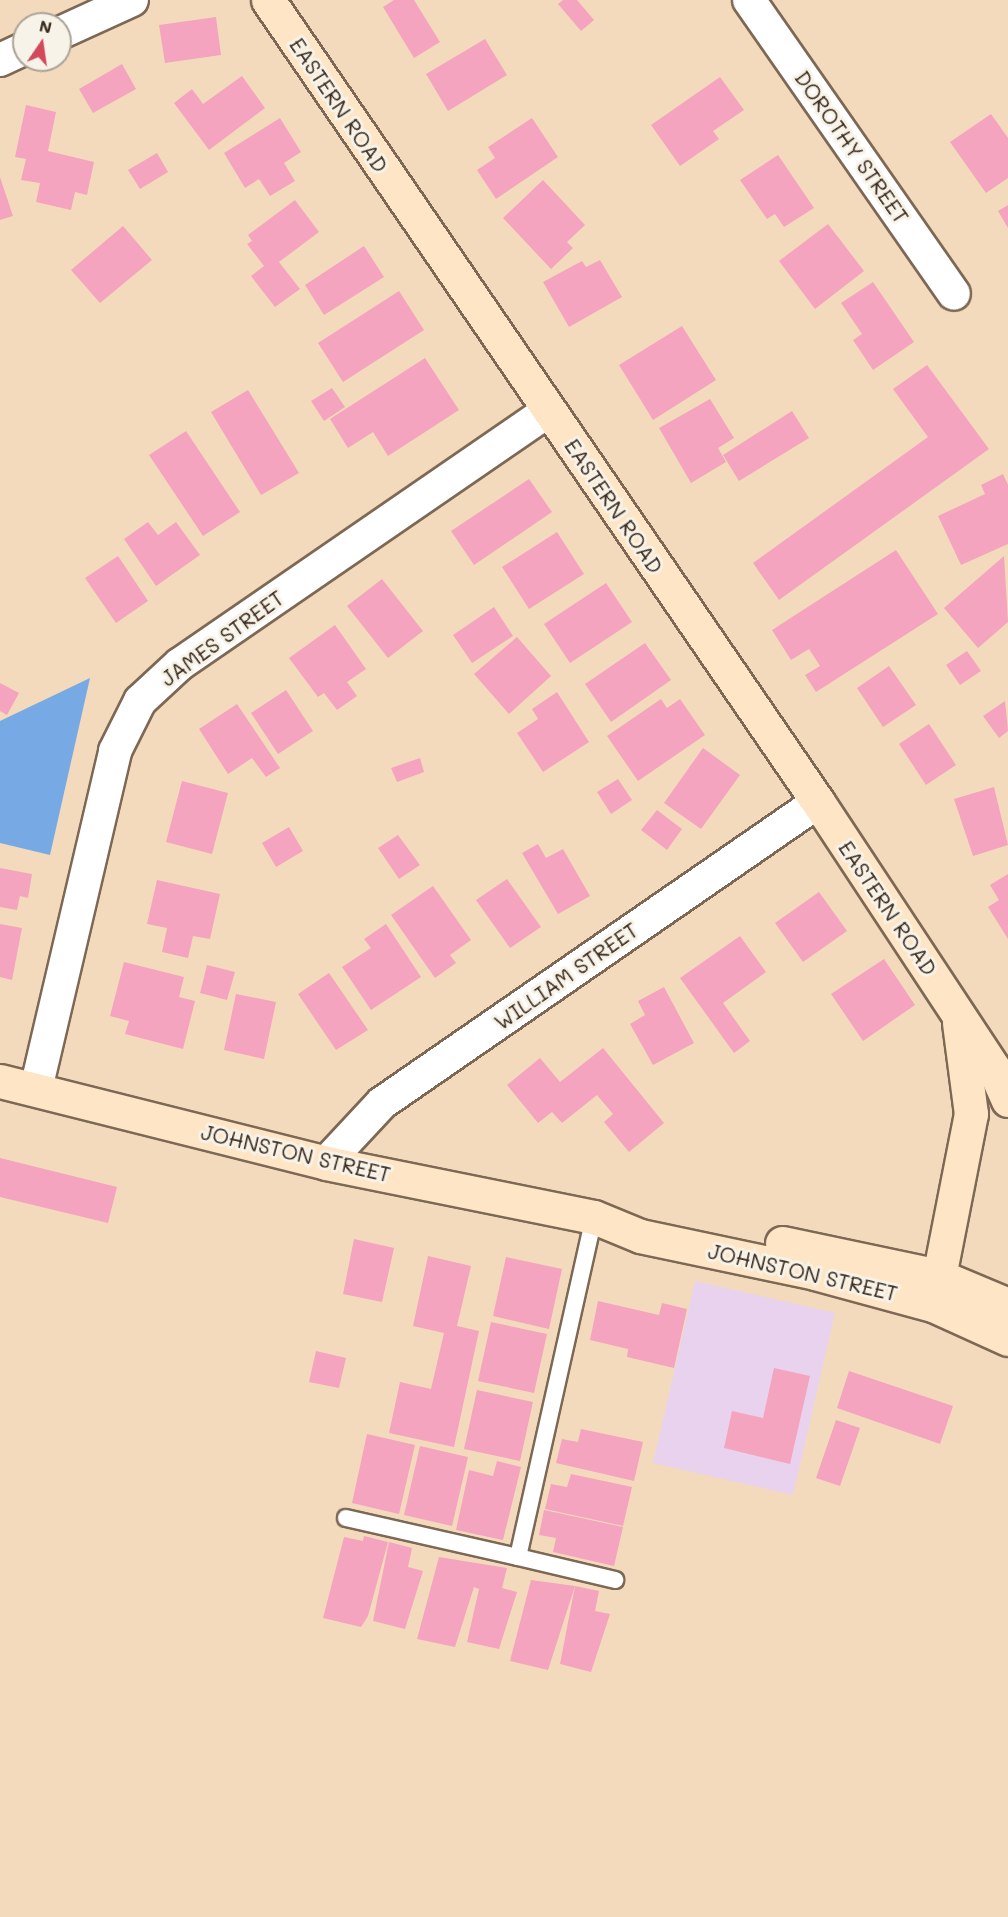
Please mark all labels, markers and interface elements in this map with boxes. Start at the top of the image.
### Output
north arrow [12,12,72,72]
text: N [37,14,54,38]
street label: EASTERN ROAD [285,33,393,177]
street label: DOROTHY STREET [790,66,914,228]
street label: EASTERN ROAD [560,434,668,578]
street label: JAMES STREET [155,585,289,691]
street label: EASTERN ROAD [834,836,942,980]
street label: WILLIAM STREET [489,917,643,1035]
street label: JOHNSTON STREET [199,1119,393,1187]
street label: JOHNSTON STREET [706,1238,900,1306]

